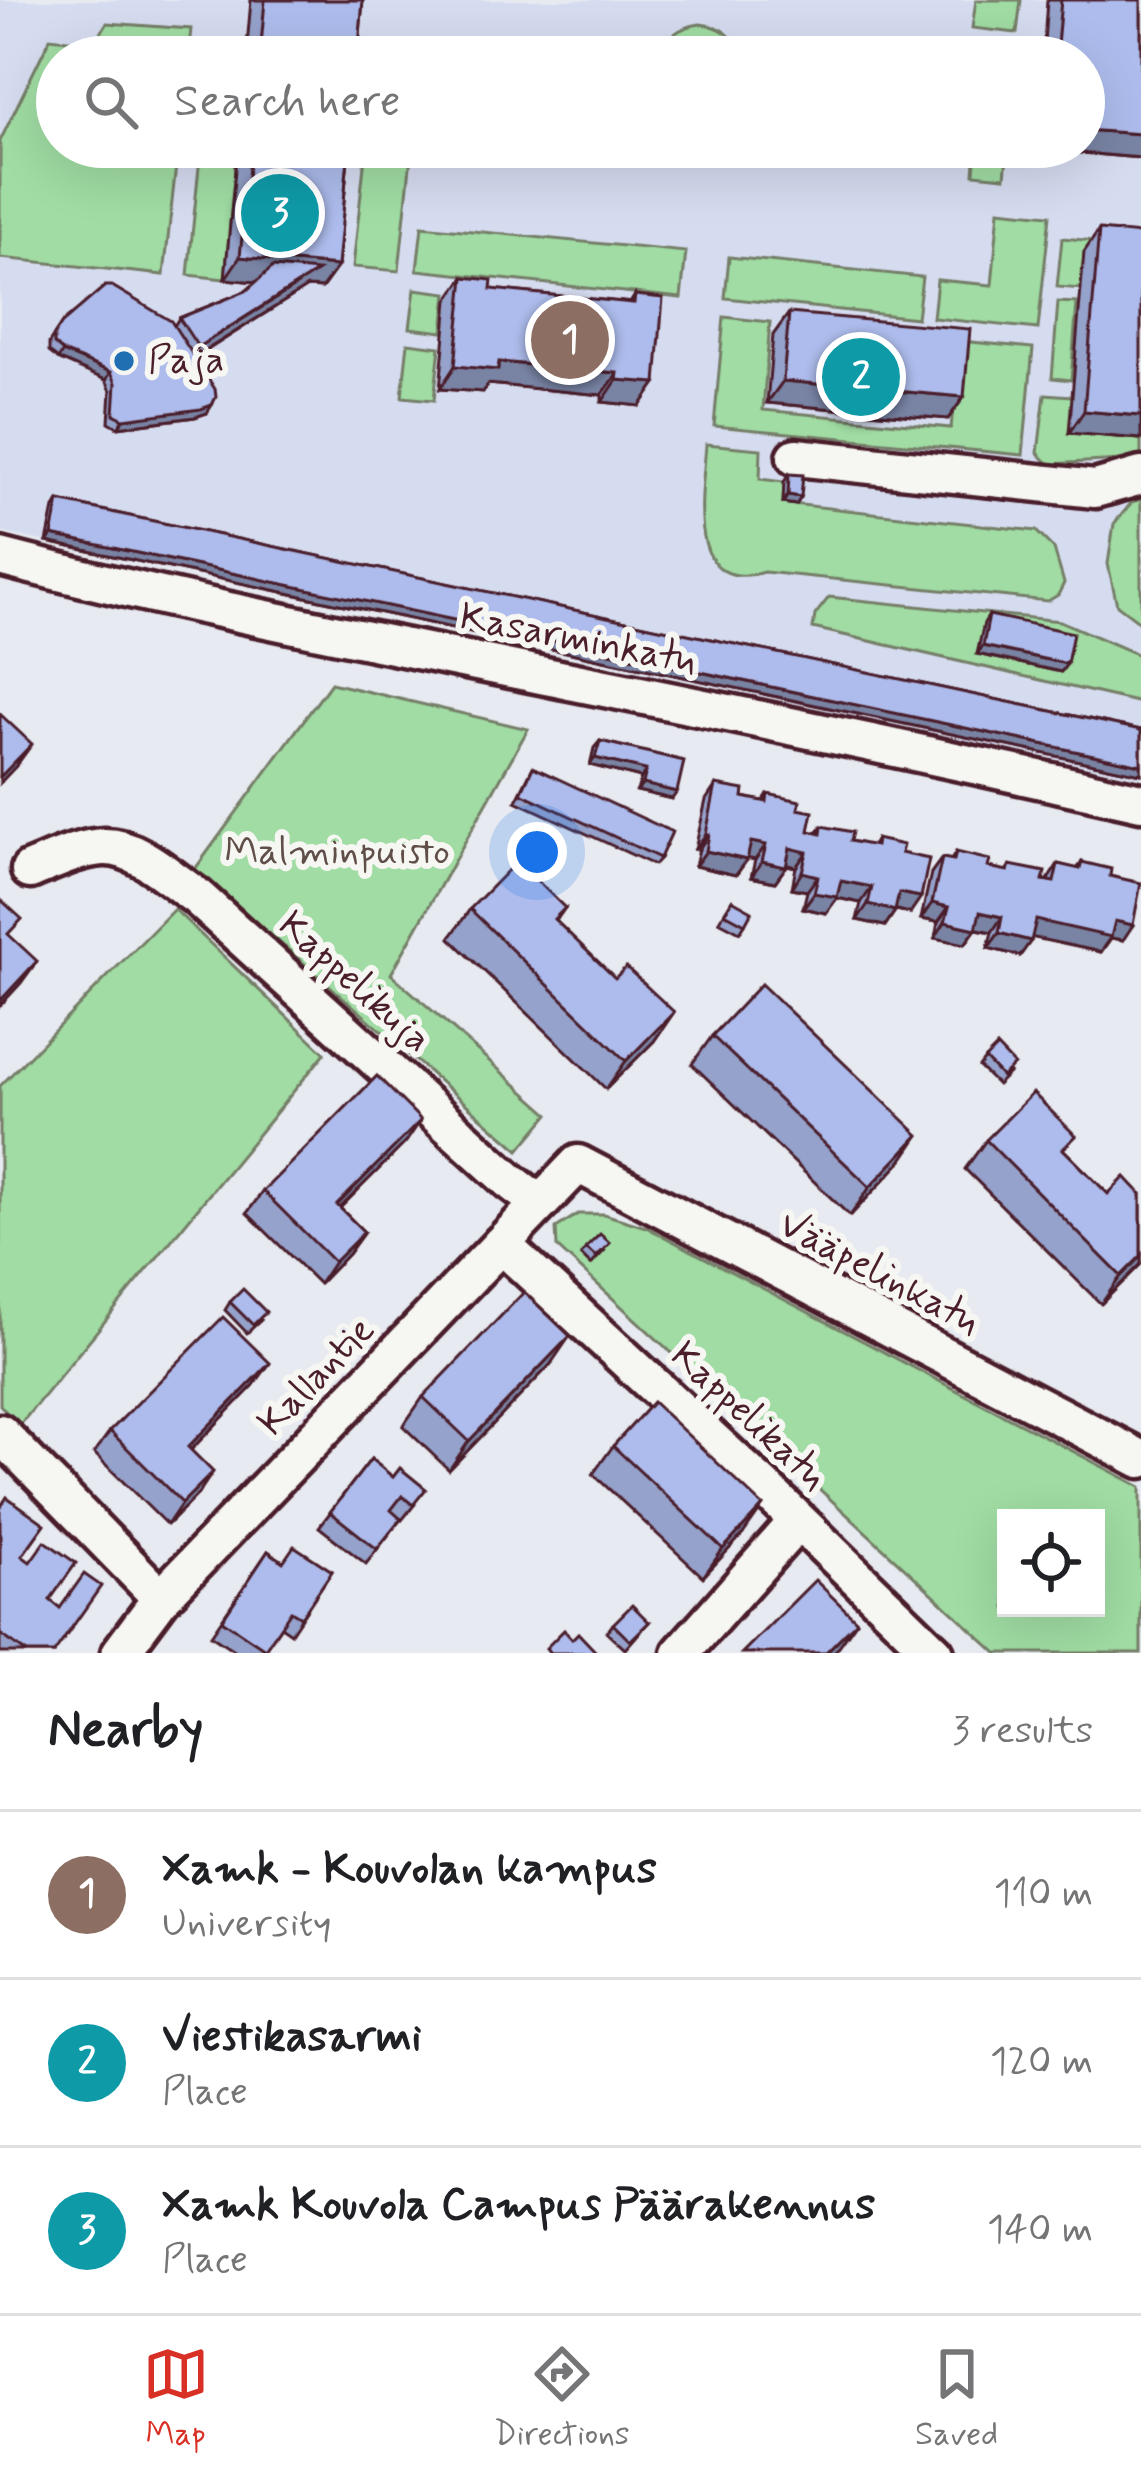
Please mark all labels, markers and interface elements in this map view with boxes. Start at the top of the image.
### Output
search box [36,36,1105,168]
icon: search [78,69,144,135]
text: Search here [174,73,401,132]
pin: 3 [241,168,319,258]
pin: 1 [531,295,609,385]
pin: 2 [822,332,900,422]
place label: Paja [148,336,224,387]
marker: Paja [111,348,137,374]
street label: Kasarminkatu [456,592,700,688]
your location [507,822,567,882]
park label: Malminpuisto [224,827,450,878]
street label: Kappelikuja [267,901,441,1065]
street label: Vääpelinkatu [770,1200,988,1348]
street label: Kallantie [247,1306,387,1448]
street label: Kappelikatu [659,1331,837,1503]
map controls [997,1509,1105,1617]
button: locate [997,1509,1105,1617]
text: Nearby [48,1698,203,1764]
text: 3 results [952,1706,1093,1757]
text: Xamk - Kouvolan kampus [162,1840,657,1899]
text: 1 [78,1869,96,1920]
text: 110 m [994,1869,1093,1920]
text: University [162,1899,331,1950]
text: Viestikasarmi [162,2008,422,2067]
text: 2 [77,2037,97,2088]
text: 120 m [990,2037,1093,2088]
text: Place [162,2067,248,2118]
text: Xamk Kouvola Campus Päärakennus [162,2176,875,2235]
text: 3 [78,2205,96,2256]
text: 140 m [987,2205,1093,2256]
text: Place [162,2235,248,2286]
tab: Map [143,2341,209,2457]
tab: Directions [494,2341,630,2457]
tab: Saved [915,2341,998,2457]

